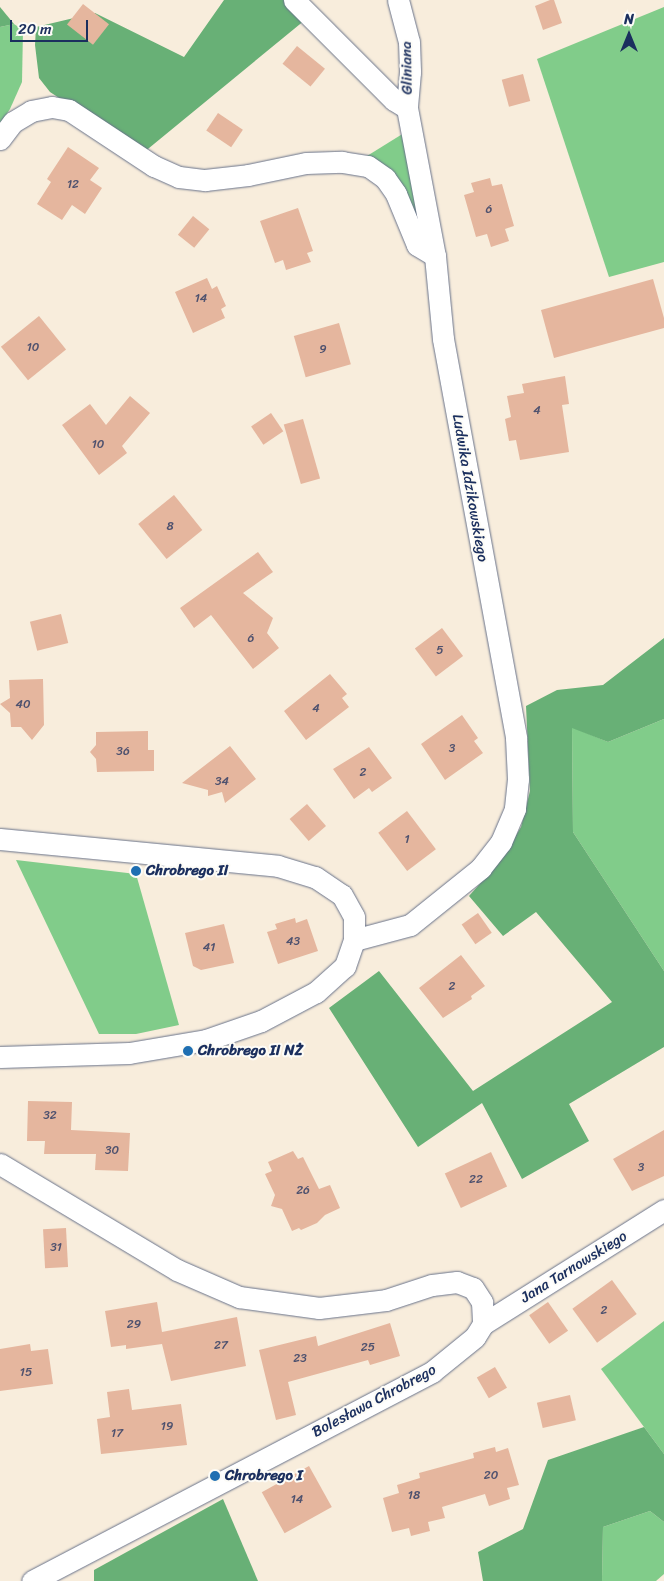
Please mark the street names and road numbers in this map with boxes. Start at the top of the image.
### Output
street label: Gliniana [398,41,416,95]
street label: Ludwika Idzikowskiego [448,413,492,563]
street label: Jana Tarnowskiego [517,1227,631,1307]
street label: Bolesława Chrobrego [309,1361,439,1441]

